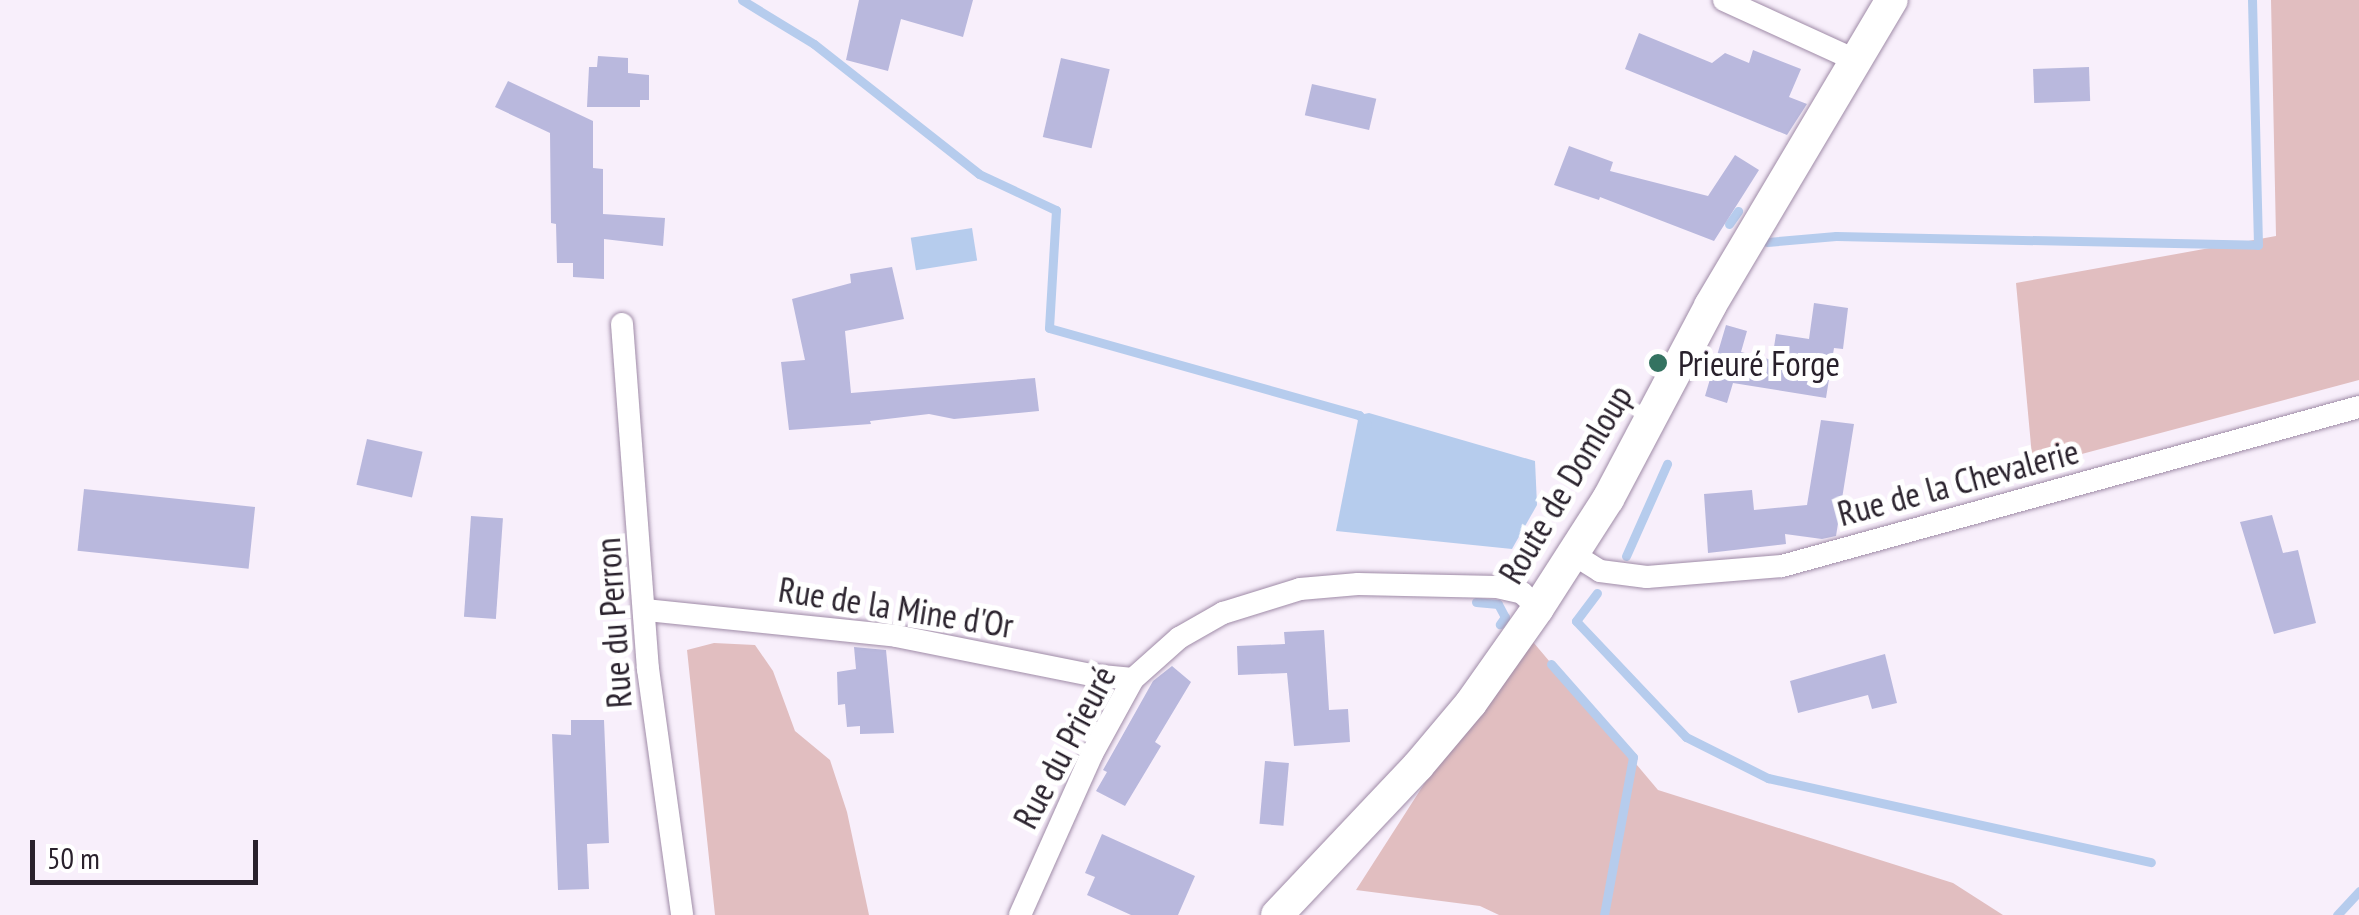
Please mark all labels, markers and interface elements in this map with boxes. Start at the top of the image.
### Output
place label: Prieuré Forge [1678,342,1840,384]
marker: Prieuré Forge [1647,352,1669,374]
street label: Route de Domloup [1489,377,1641,591]
street label: Rue de la Chevalerie [1833,430,2083,534]
street label: Rue du Perron [586,536,640,710]
street label: Rue de la Mine d'Or [776,568,1016,646]
street label: Rue du Prieuré [1004,659,1124,835]
scale bar [35,820,262,882]
text: 50 m [47,838,100,877]

